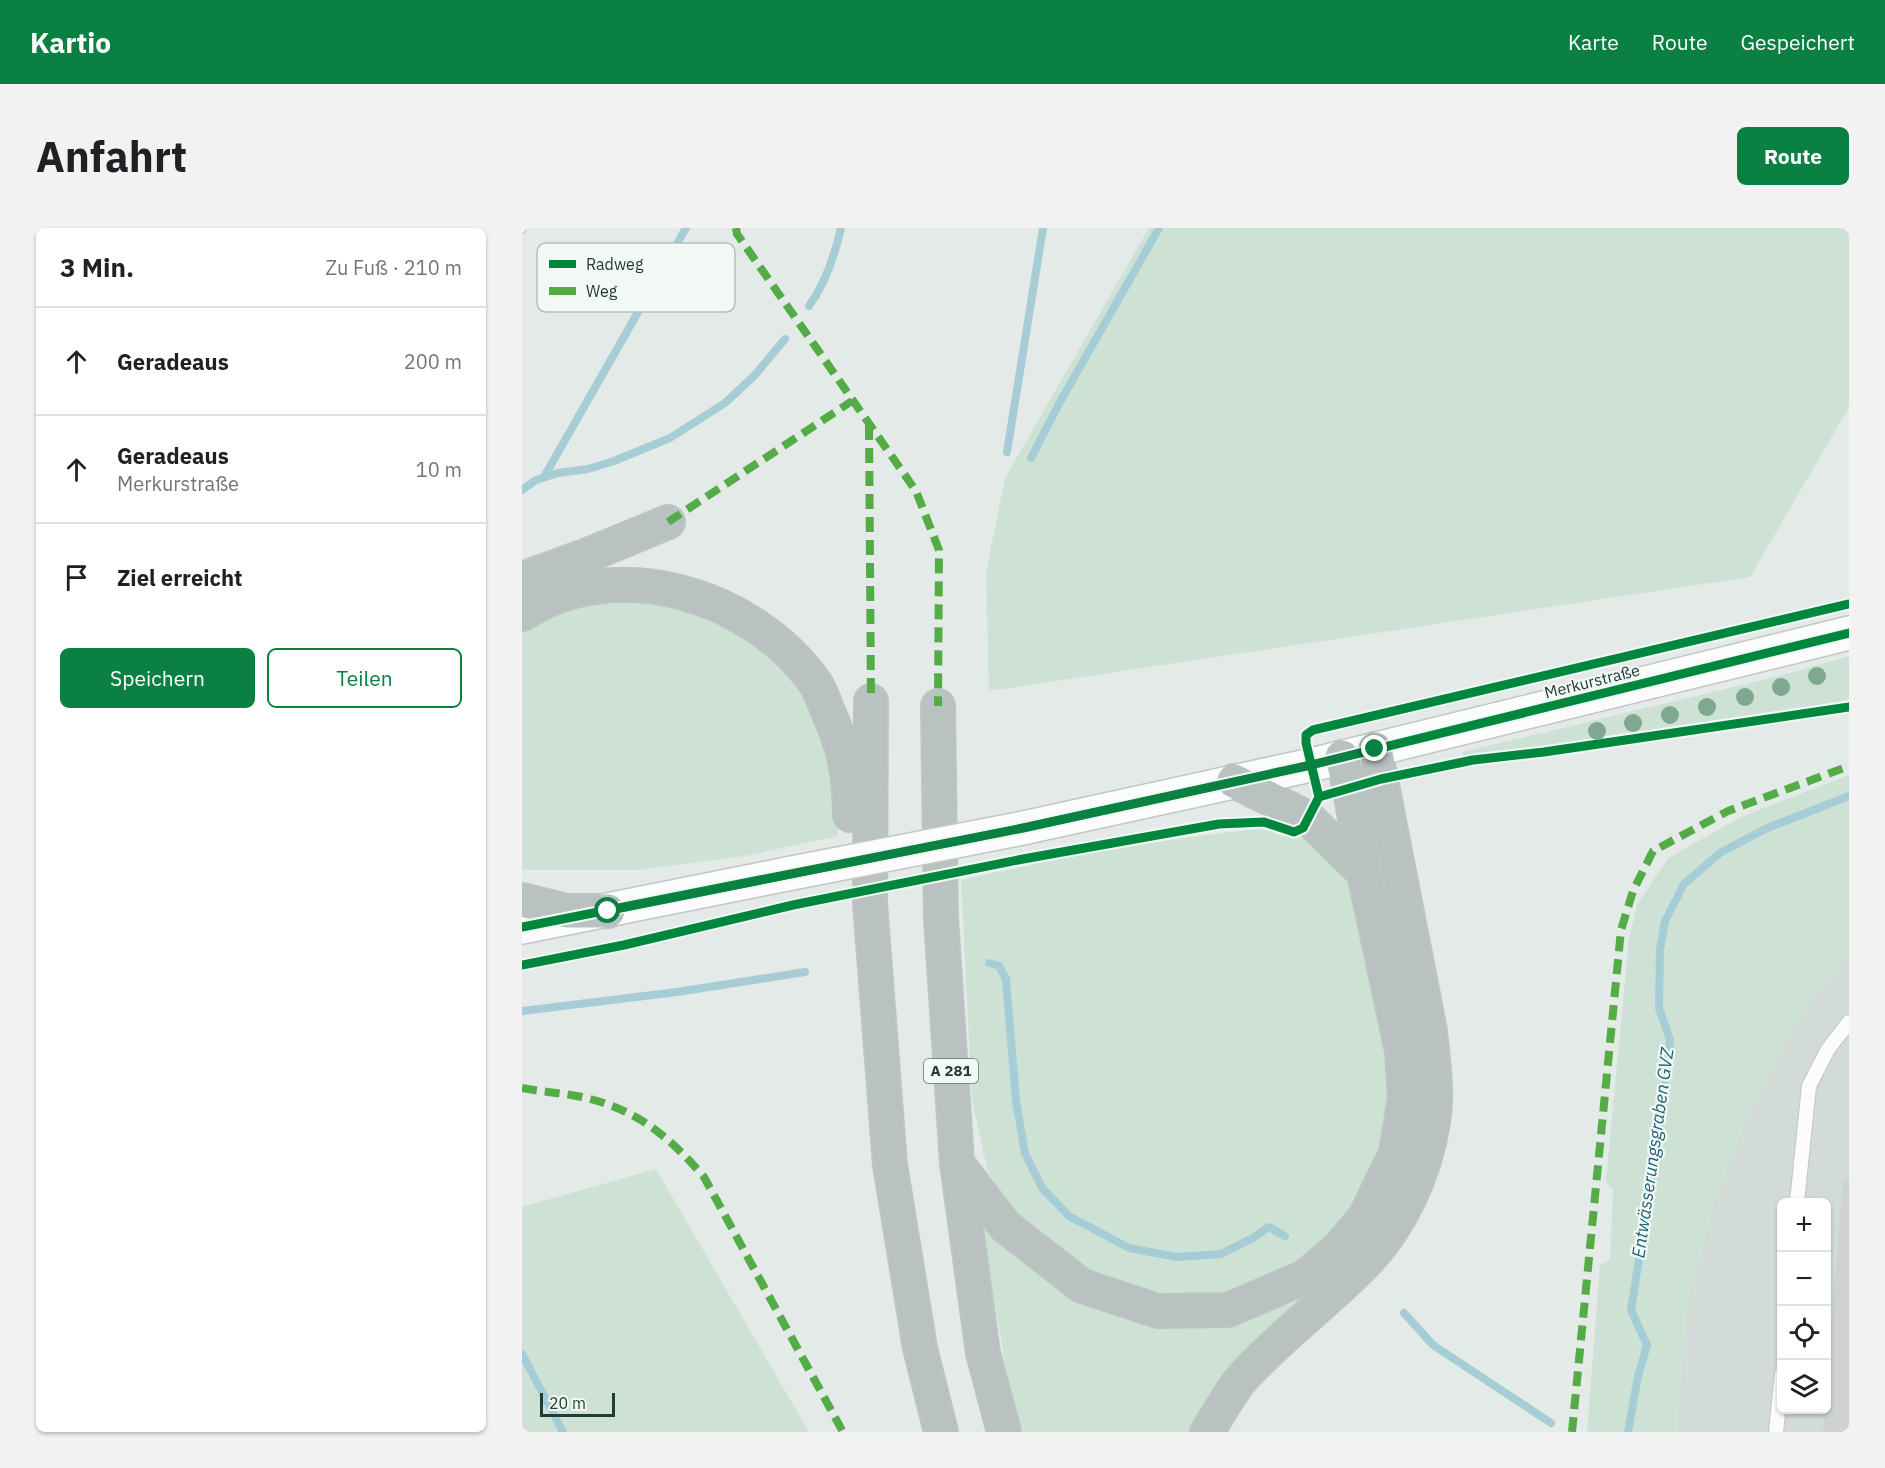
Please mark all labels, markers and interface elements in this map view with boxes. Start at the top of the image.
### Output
text: Kartio [30,24,111,61]
text: Karte [1568,28,1619,56]
text: Route [1652,28,1708,56]
text: Gespeichert [1741,28,1855,56]
button: Route [1737,127,1849,185]
text: Anfahrt [36,129,187,184]
legend [537,243,735,312]
text: 3 Min. [60,250,134,284]
text: Zu Fuß · 210 m [325,254,462,281]
text: Radweg [586,254,644,274]
text: Weg [586,281,618,301]
icon: ahead [60,345,93,378]
text: Geradeaus [117,347,229,376]
text: 200 m [404,348,462,375]
text: Geradeaus [117,441,229,470]
icon: ahead [60,453,93,486]
text: 10 m [416,456,462,483]
text: Merkurstraße [117,470,239,497]
icon: arrive [60,561,93,594]
text: Ziel erreicht [117,563,242,592]
button: Speichern [60,648,255,708]
button: Teilen [267,648,462,708]
street label: Merkurstraße [1542,659,1642,703]
route end [1361,735,1387,761]
route start [594,897,620,923]
water label: Entwässerungsgraben GVZ [1626,1045,1679,1260]
road number: A 281 [924,1059,978,1083]
map controls [1777,1198,1831,1414]
button: + [1777,1198,1831,1252]
button: − [1777,1252,1831,1306]
button: locate [1777,1306,1831,1360]
button: layers [1777,1360,1831,1414]
scale bar [540,1390,615,1418]
text: 20 m [549,1393,586,1413]

